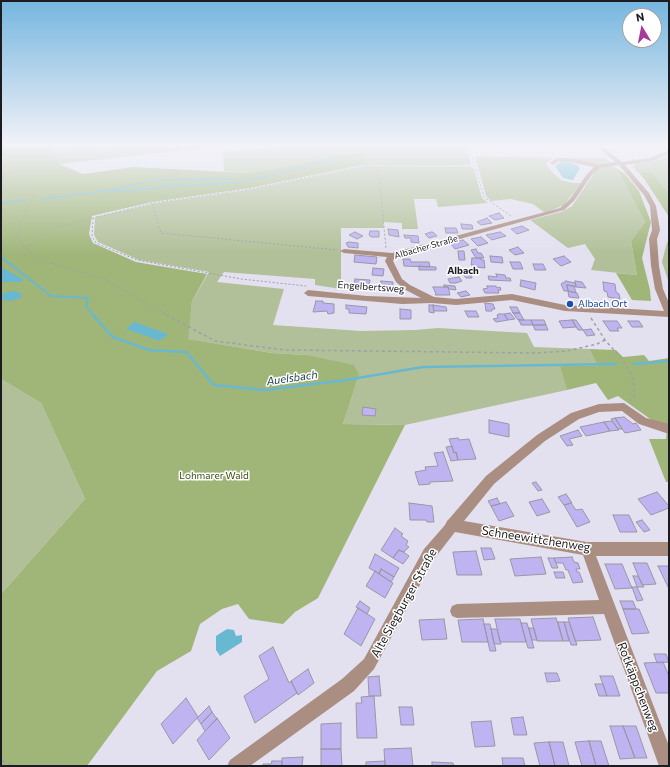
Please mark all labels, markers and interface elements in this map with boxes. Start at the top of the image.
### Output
north arrow [622,8,662,48]
text: N [635,10,645,24]
street label: Albacher Straße [393,233,459,261]
district label: Albach [447,265,479,277]
street label: Engelbertsweg [337,279,405,295]
place label: Albach Ort [578,298,627,310]
marker: Albach Ort [565,299,575,309]
water label: Auelsbach [266,368,318,388]
park label: Lohmarer Wald [179,470,249,482]
street label: Schneewittchenweg [481,523,591,555]
street label: Alte Siegburger Straße [368,546,440,660]
street label: Rotkäppchenweg [614,640,662,734]

